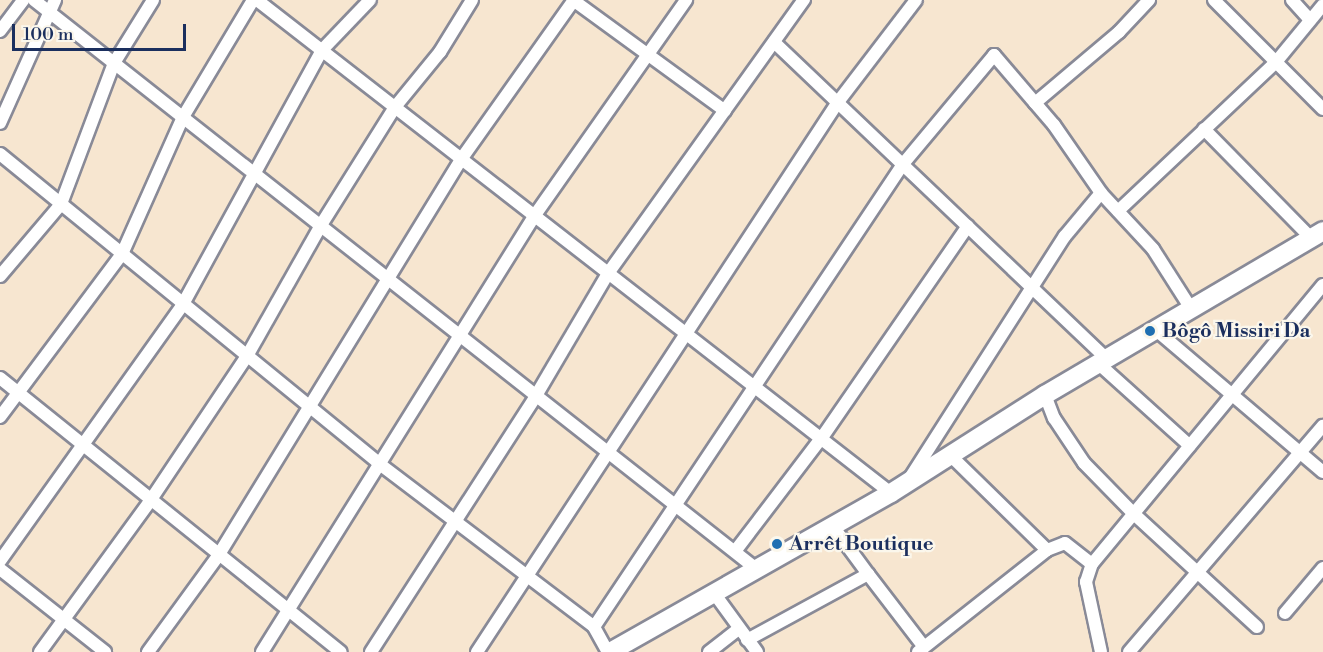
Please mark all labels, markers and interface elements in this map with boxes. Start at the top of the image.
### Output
scale bar [15,12,189,50]
text: 100 m [23,23,74,46]
place label: Bôgô Missiri Da [1162,319,1310,343]
marker: Bôgô Missiri Da [1143,324,1157,338]
place label: Arrêt Boutique [789,532,933,556]
marker: Arrêt Boutique [770,537,784,551]

